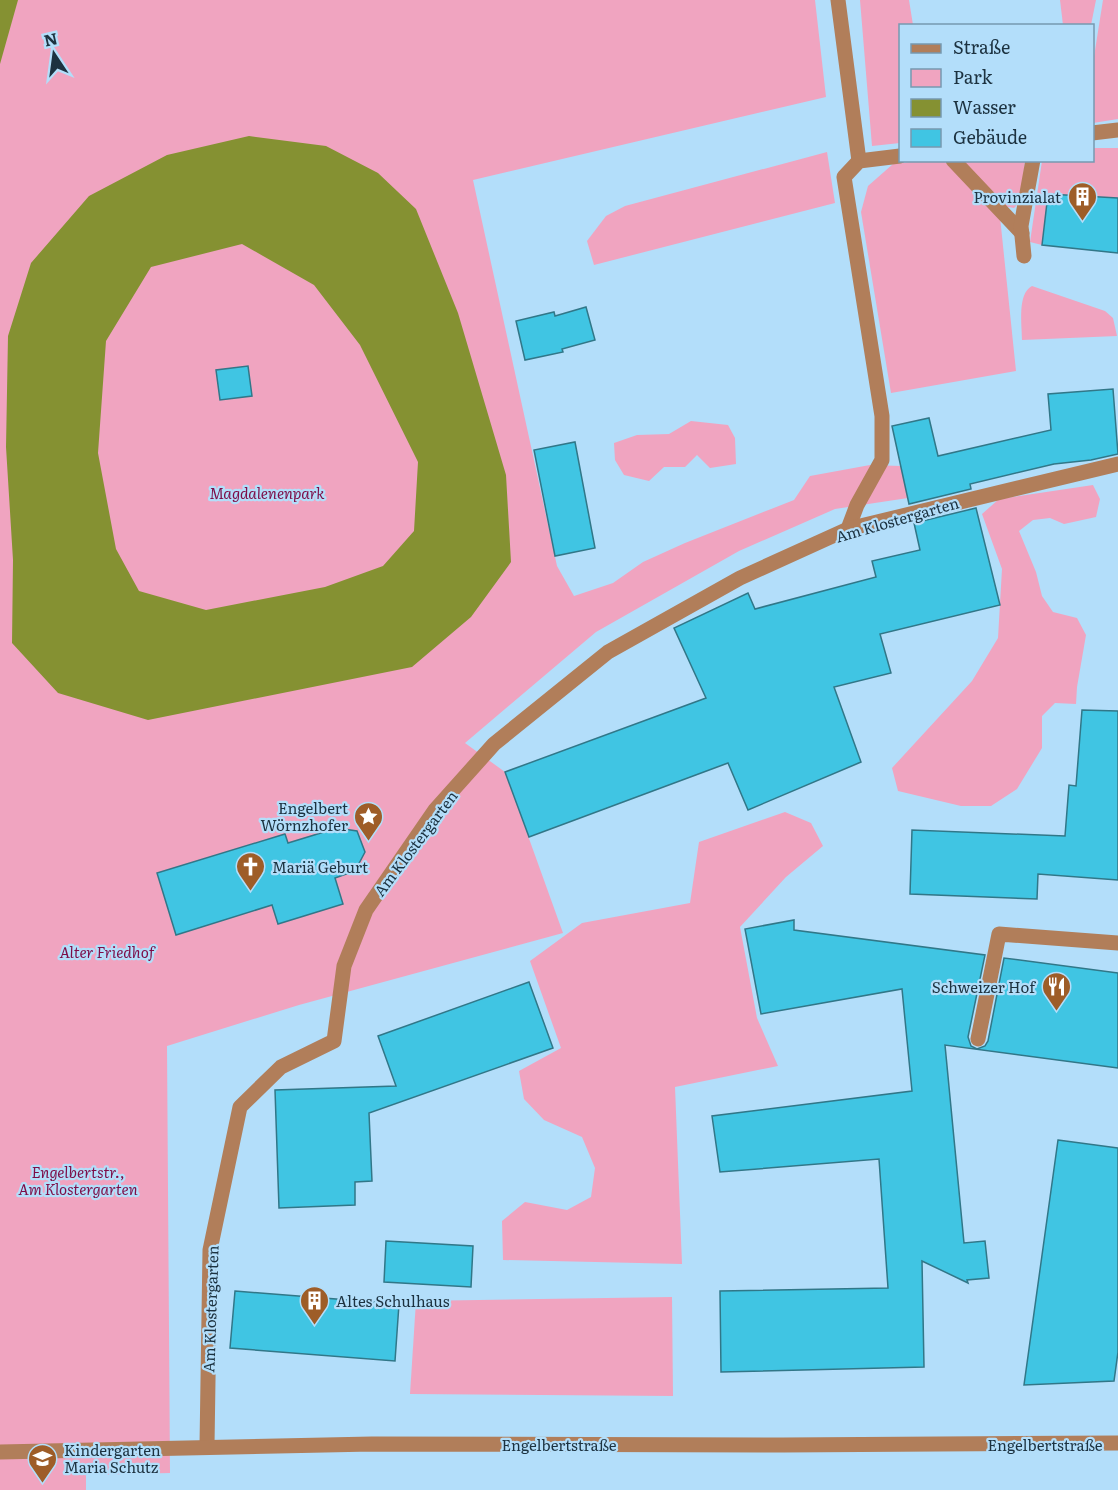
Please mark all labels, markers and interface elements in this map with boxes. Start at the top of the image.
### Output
north arrow [24,24,84,84]
legend [899,24,1094,162]
text: N [41,25,60,52]
text: Straße [953,33,1010,60]
text: Park [953,63,994,90]
text: Wasser [953,93,1016,120]
text: Gebäude [953,123,1027,150]
building icon: Provinzialat [1066,180,1098,222]
place label: Provinzialat [974,185,1061,208]
park label: Magdalenenpark [210,481,325,504]
street label: Am Klostergarten [833,490,961,548]
street label: Am Klostergarten [368,785,462,901]
place label: Engelbert Wörnzhofer [261,796,348,836]
place icon: Engelbert Wörnzhofer [353,800,385,842]
church icon: Mariä Geburt [235,850,267,892]
place label: Mariä Geburt [272,855,368,878]
park label: Alter Friedhof [60,940,157,963]
restaurant icon: Schweizer Hof [1040,970,1072,1012]
place label: Schweizer Hof [932,975,1036,998]
park label: Engelbertstr., Am Klostergarten [18,1160,138,1200]
street label: Am Klostergarten [196,1245,224,1373]
building icon: Altes Schulhaus [299,1284,331,1326]
place label: Altes Schulhaus [336,1289,450,1312]
street label: Engelbertstraße [501,1433,617,1456]
street label: Engelbertstraße [987,1433,1103,1456]
place label: Kindergarten Maria Schutz [64,1438,161,1478]
school or university icon: Kindergarten Maria Schutz [27,1442,59,1484]

